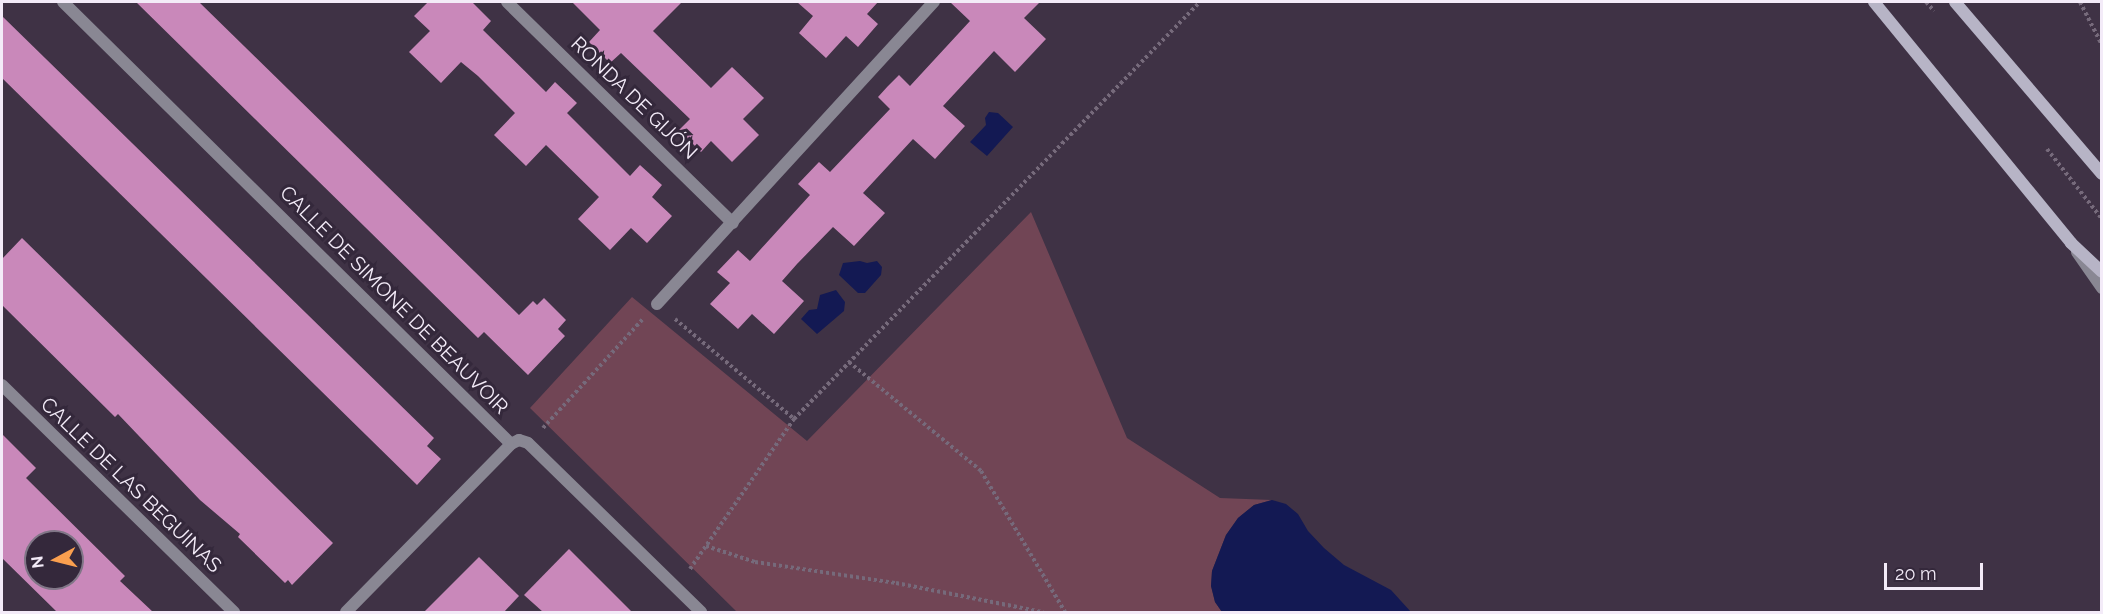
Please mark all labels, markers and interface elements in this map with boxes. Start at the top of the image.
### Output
street label: RONDA DE GIJÓN [566,31,702,165]
street label: CALLE DE SIMONE DE BEAUVOIR [275,181,513,419]
street label: CALLE DE LAS BEGUINAS [36,392,226,578]
north arrow [24,530,84,590]
scale bar [1887,551,1986,589]
text: 20 m [1895,563,1937,584]

